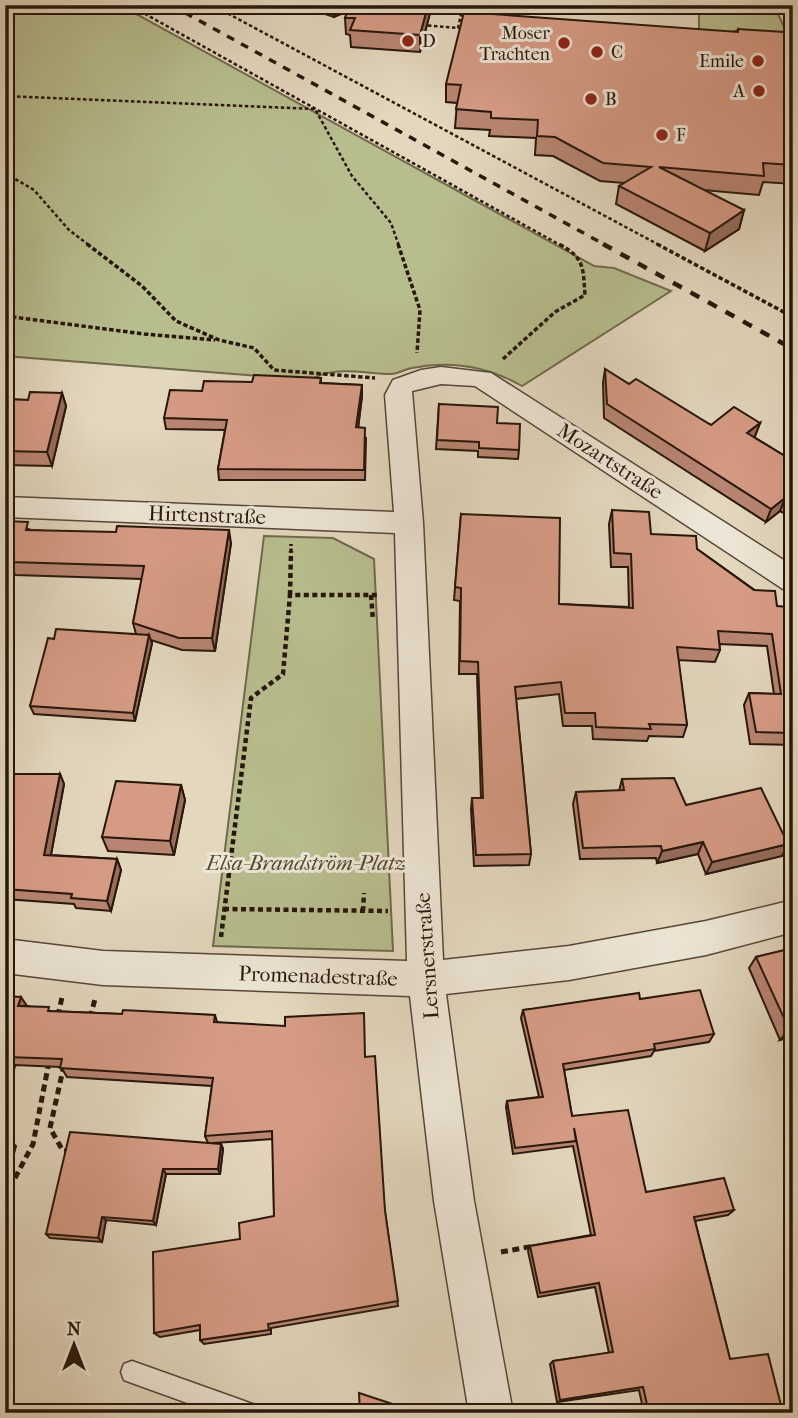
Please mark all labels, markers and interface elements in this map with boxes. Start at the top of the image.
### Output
place label: Moser Trachten [480,23,551,65]
place label: D [422,31,436,52]
marker: D [400,33,416,49]
marker: Moser Trachten [556,35,572,51]
place label: C [611,42,623,63]
marker: C [589,44,605,60]
place label: Emile [699,51,744,72]
marker: Emile [750,53,766,69]
place label: A [732,81,745,102]
marker: A [751,83,767,99]
place label: B [605,89,617,110]
marker: B [583,91,599,107]
place label: F [676,125,686,146]
marker: F [654,127,670,143]
street label: Mozartstraße [553,418,667,504]
street label: Hirtenstraße [148,501,266,529]
park label: Elsa-Brandström-Platz [204,851,406,875]
street label: Lersnerstraße [411,892,443,1020]
street label: Promenadestraße [238,961,398,991]
north arrow [38,1310,108,1380]
text: N [67,1318,82,1340]

